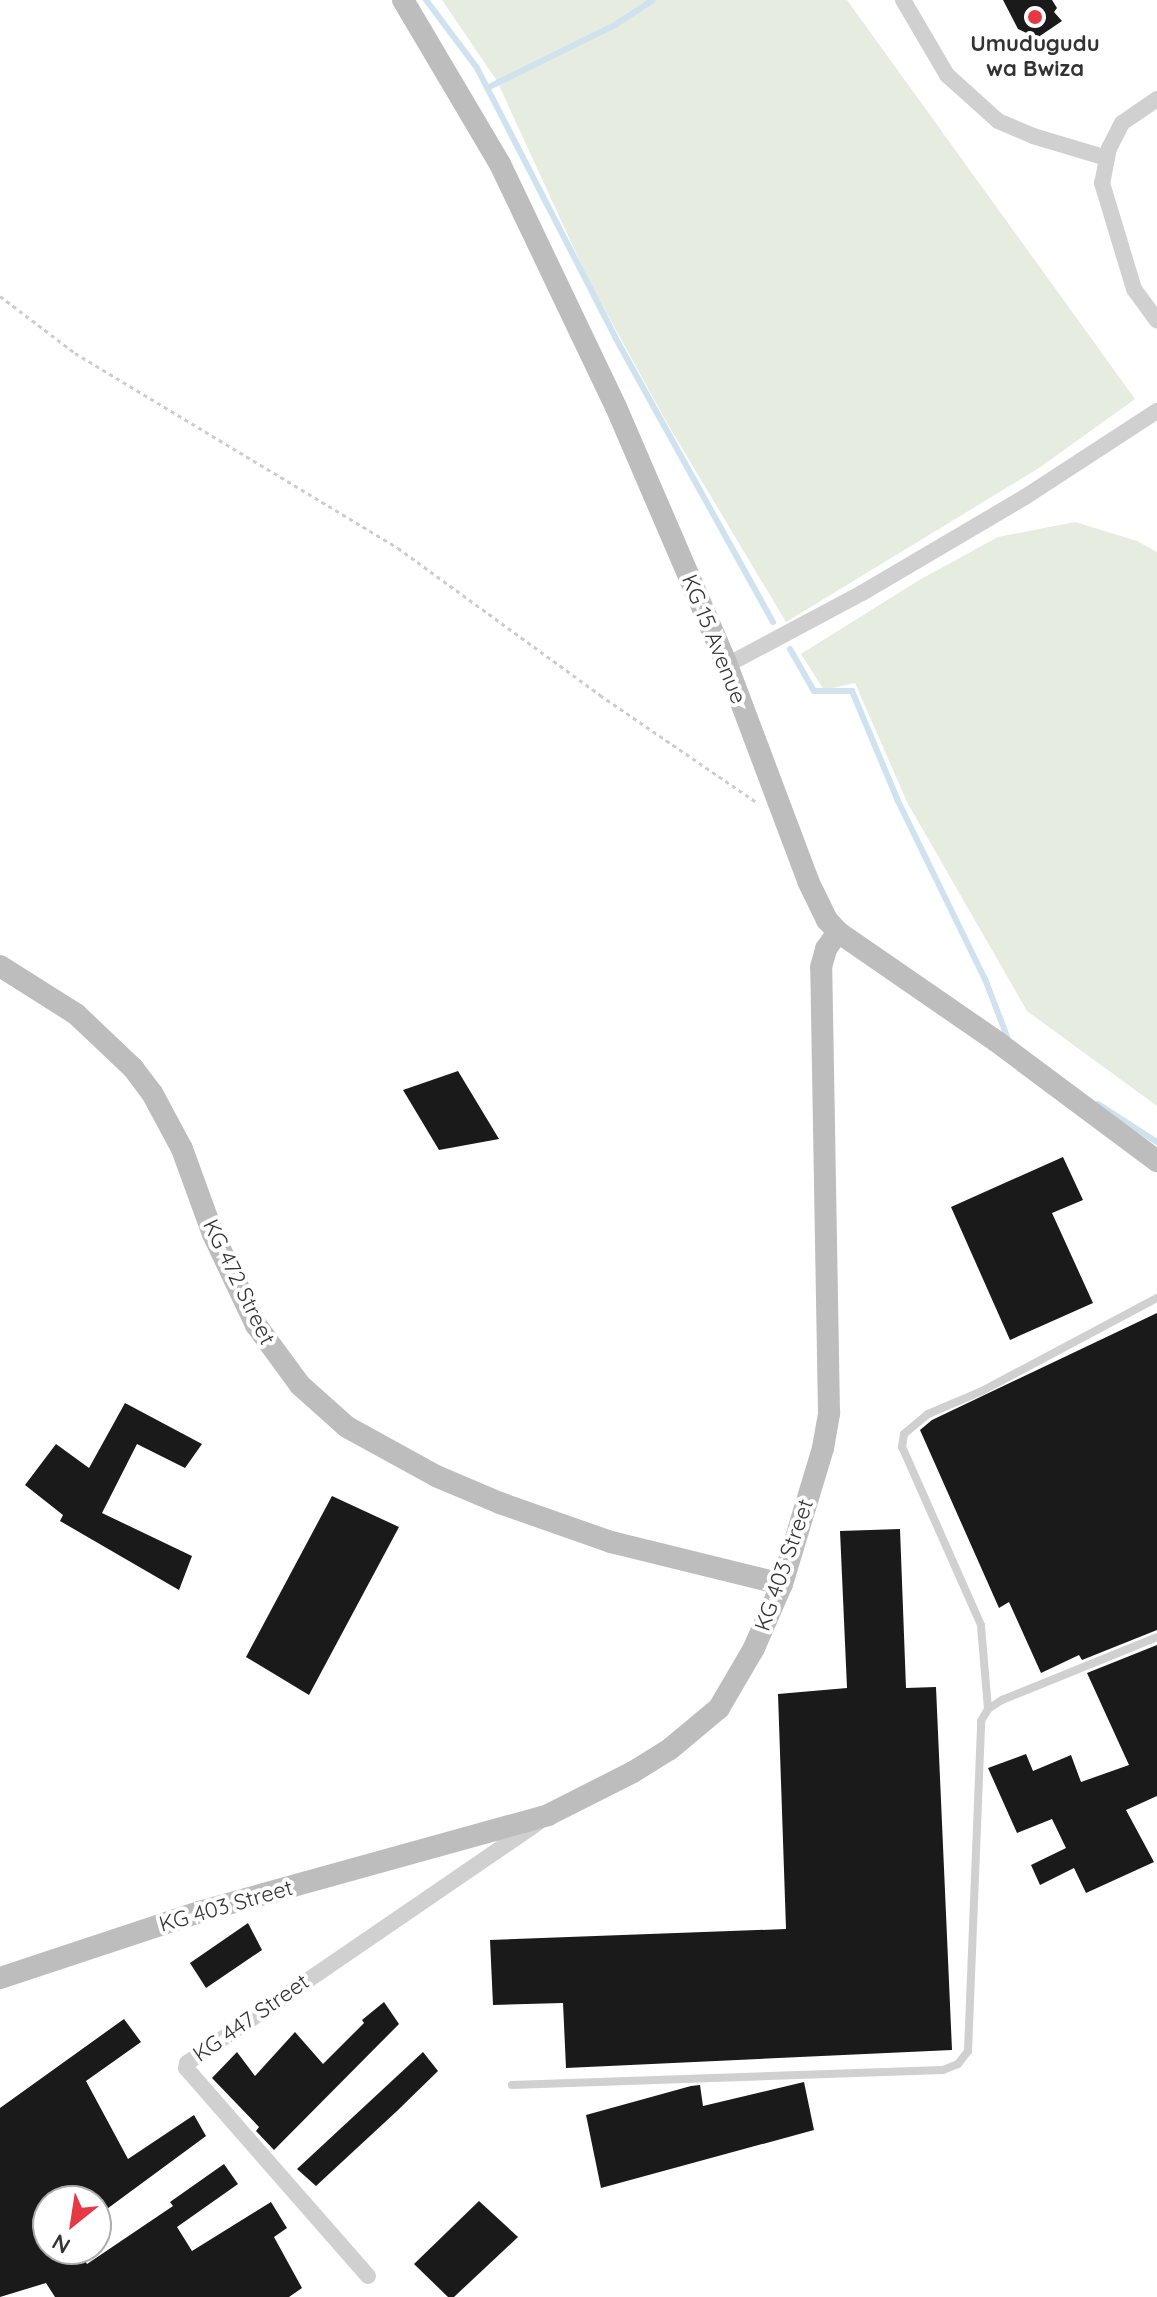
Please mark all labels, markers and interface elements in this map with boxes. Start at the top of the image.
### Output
marker: Umudugudu wa Bwiza [1026,8,1044,26]
place label: Umudugudu wa Bwiza [970,30,1100,82]
street label: KG 15 Avenue [676,571,752,707]
street label: KG 472 Street [197,1215,281,1349]
street label: KG 403 Street [749,1496,819,1634]
street label: KG 403 Street [156,1874,296,1938]
street label: KG 447 Street [188,1968,314,2068]
north arrow [32,2185,112,2265]
text: N [47,2228,75,2260]

